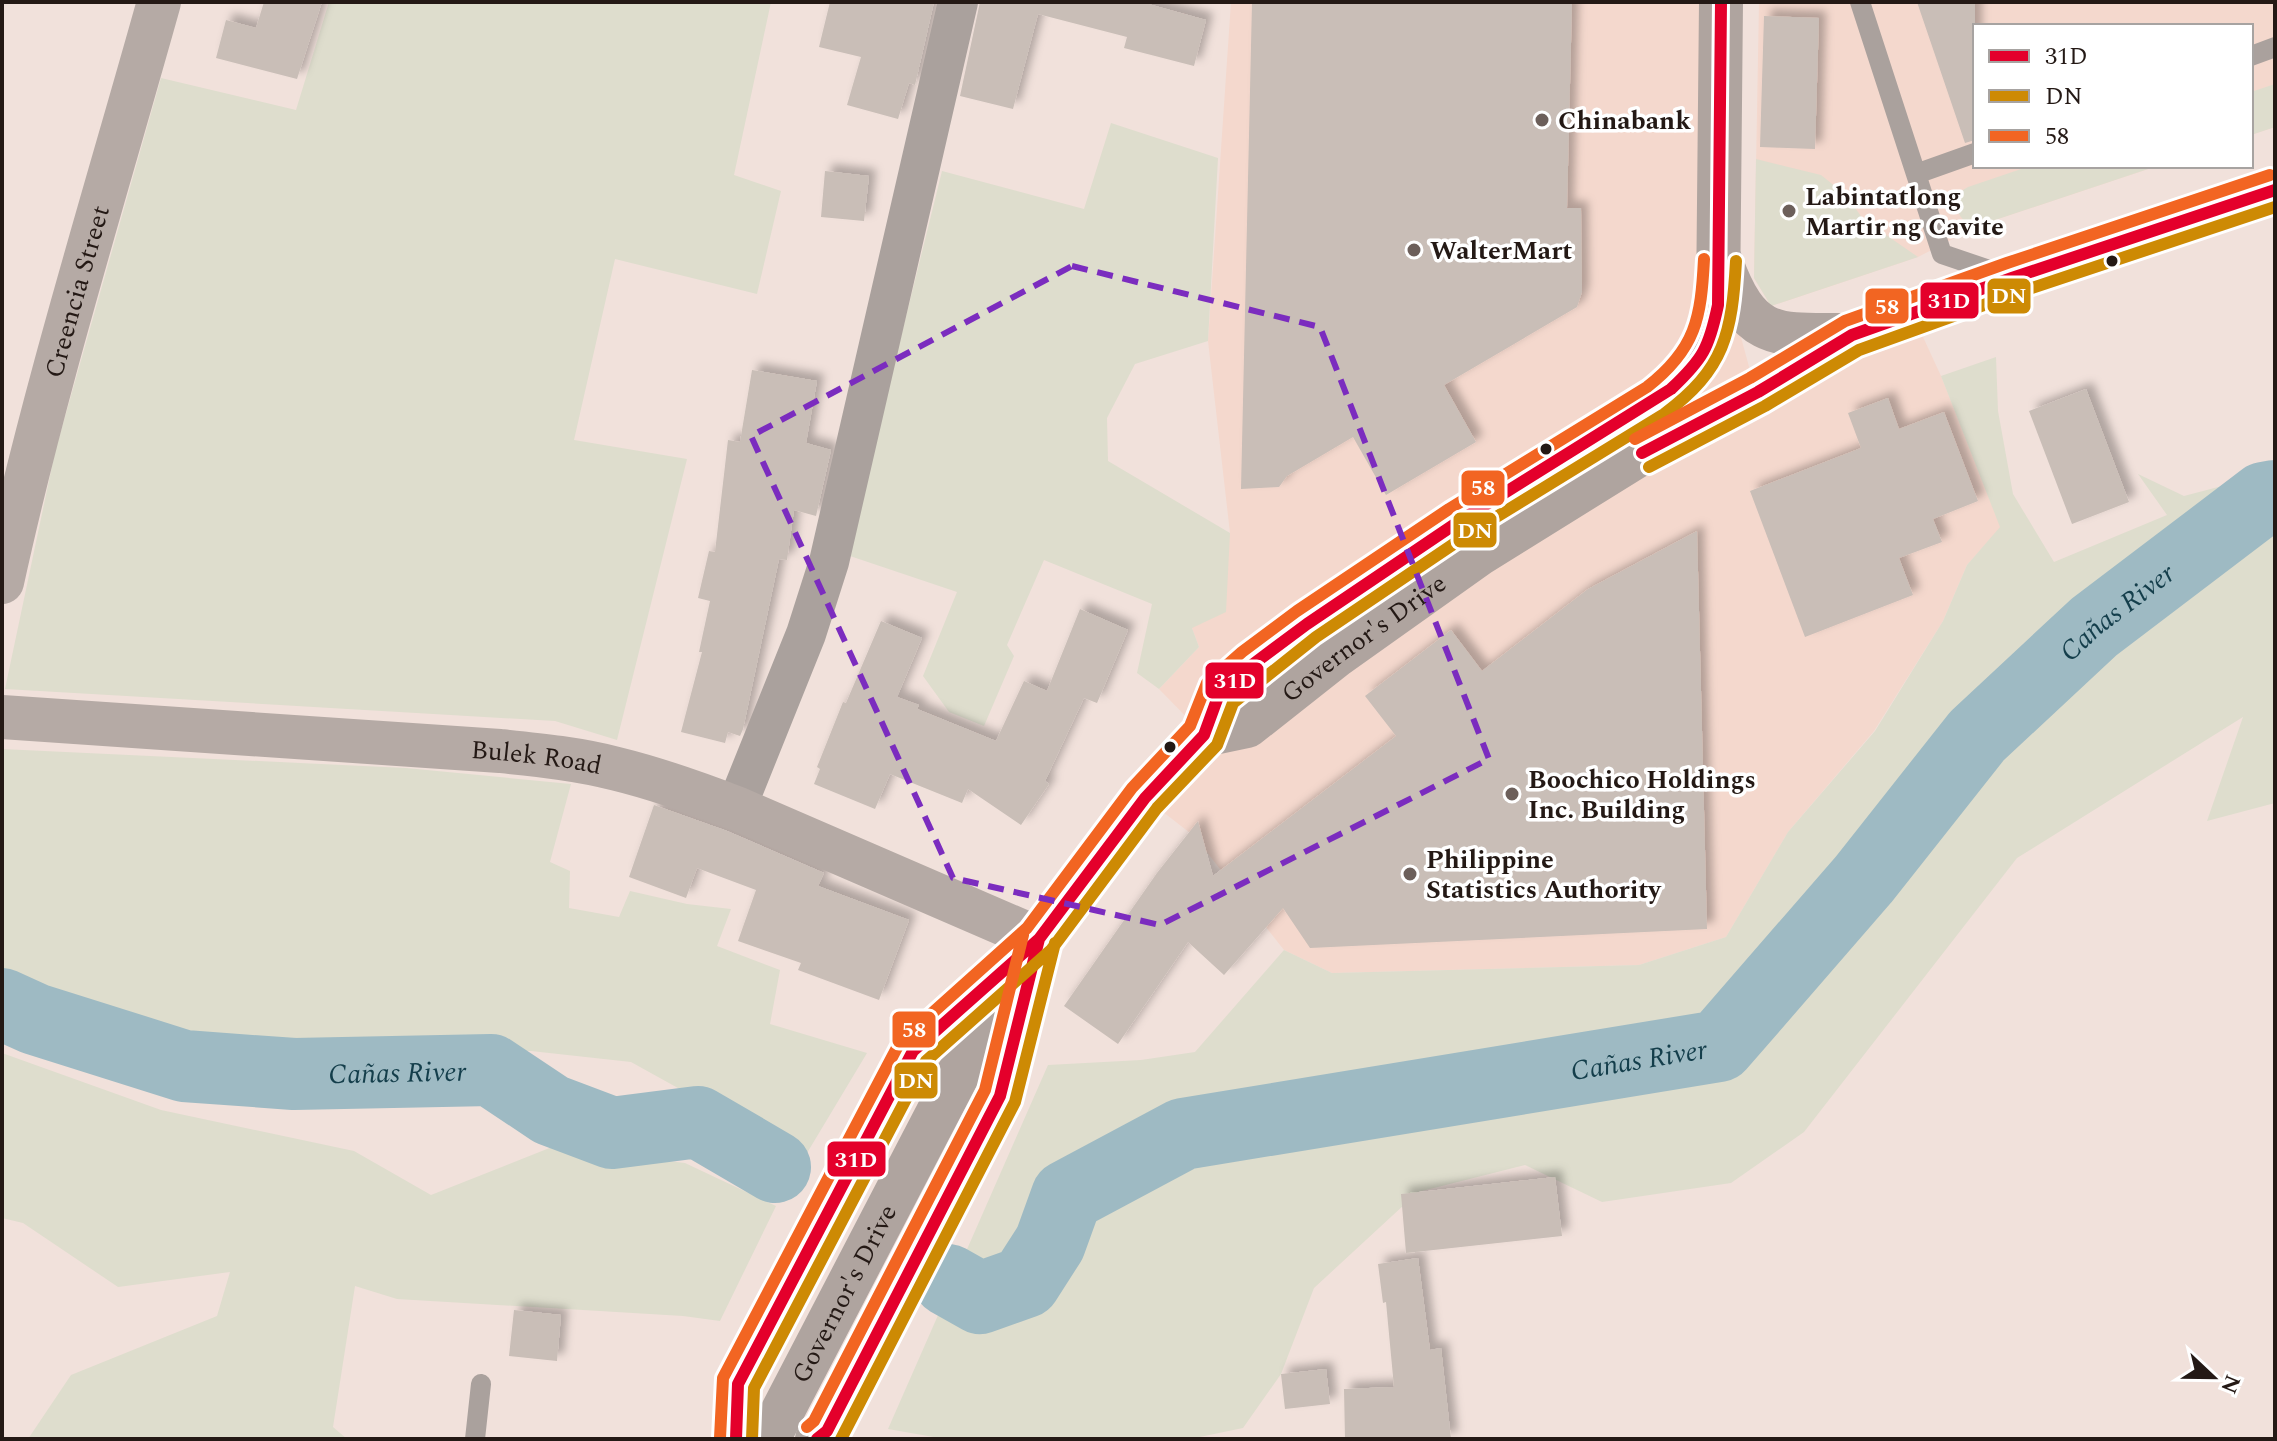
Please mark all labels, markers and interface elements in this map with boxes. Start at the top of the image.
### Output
legend [1973,24,2253,168]
text: 31D [2045,39,2088,75]
text: DN [2045,79,2083,115]
place label: Chinabank [1558,101,1691,141]
marker: Chinabank [1533,111,1551,129]
text: 58 [2045,119,2069,155]
place label: Labintatlong Martir ng Cavite [1805,177,2004,247]
street label: Creencia Street [34,201,121,382]
marker: Labintatlong Martir ng Cavite [1780,202,1798,220]
place label: WalterMart [1430,231,1572,271]
marker: WalterMart [1405,241,1423,259]
unlabelled marker [2104,253,2120,269]
line badge: DN [1986,277,2032,315]
text: DN [1991,280,2027,313]
line badge: 31D [1919,281,1980,320]
text: 31D [1928,285,1970,318]
line badge: 58 [1864,287,1910,325]
text: 58 [1875,291,1899,324]
unlabelled marker [1538,441,1554,457]
line badge: 58 [1460,469,1506,507]
text: 58 [1471,472,1495,505]
line badge: DN [1452,511,1498,549]
text: DN [1457,515,1493,548]
water label: Cañas River [2050,553,2185,672]
street label: Governor's Drive [1273,564,1455,713]
line badge: 31D [1204,661,1265,700]
text: 31D [1214,665,1256,698]
street label: Bulek Road [470,730,605,786]
unlabelled marker [1162,739,1178,755]
place label: Boochico Holdings Inc. Building [1528,760,1756,830]
marker: Boochico Holdings Inc. Building [1503,785,1521,803]
place label: Philippine Statistics Authority [1426,840,1662,910]
marker: Philippine Statistics Authority [1401,865,1419,883]
line badge: 58 [891,1010,937,1049]
text: 58 [902,1014,926,1047]
water label: Cañas River [1567,1028,1711,1093]
water label: Cañas River [328,1051,467,1096]
line badge: DN [893,1061,939,1100]
text: DN [898,1065,934,1098]
line badge: 31D [826,1140,887,1178]
text: 31D [835,1144,877,1177]
street label: Governor's Drive [781,1197,908,1391]
north arrow [2173,1337,2253,1417]
text: N [2211,1369,2249,1398]

